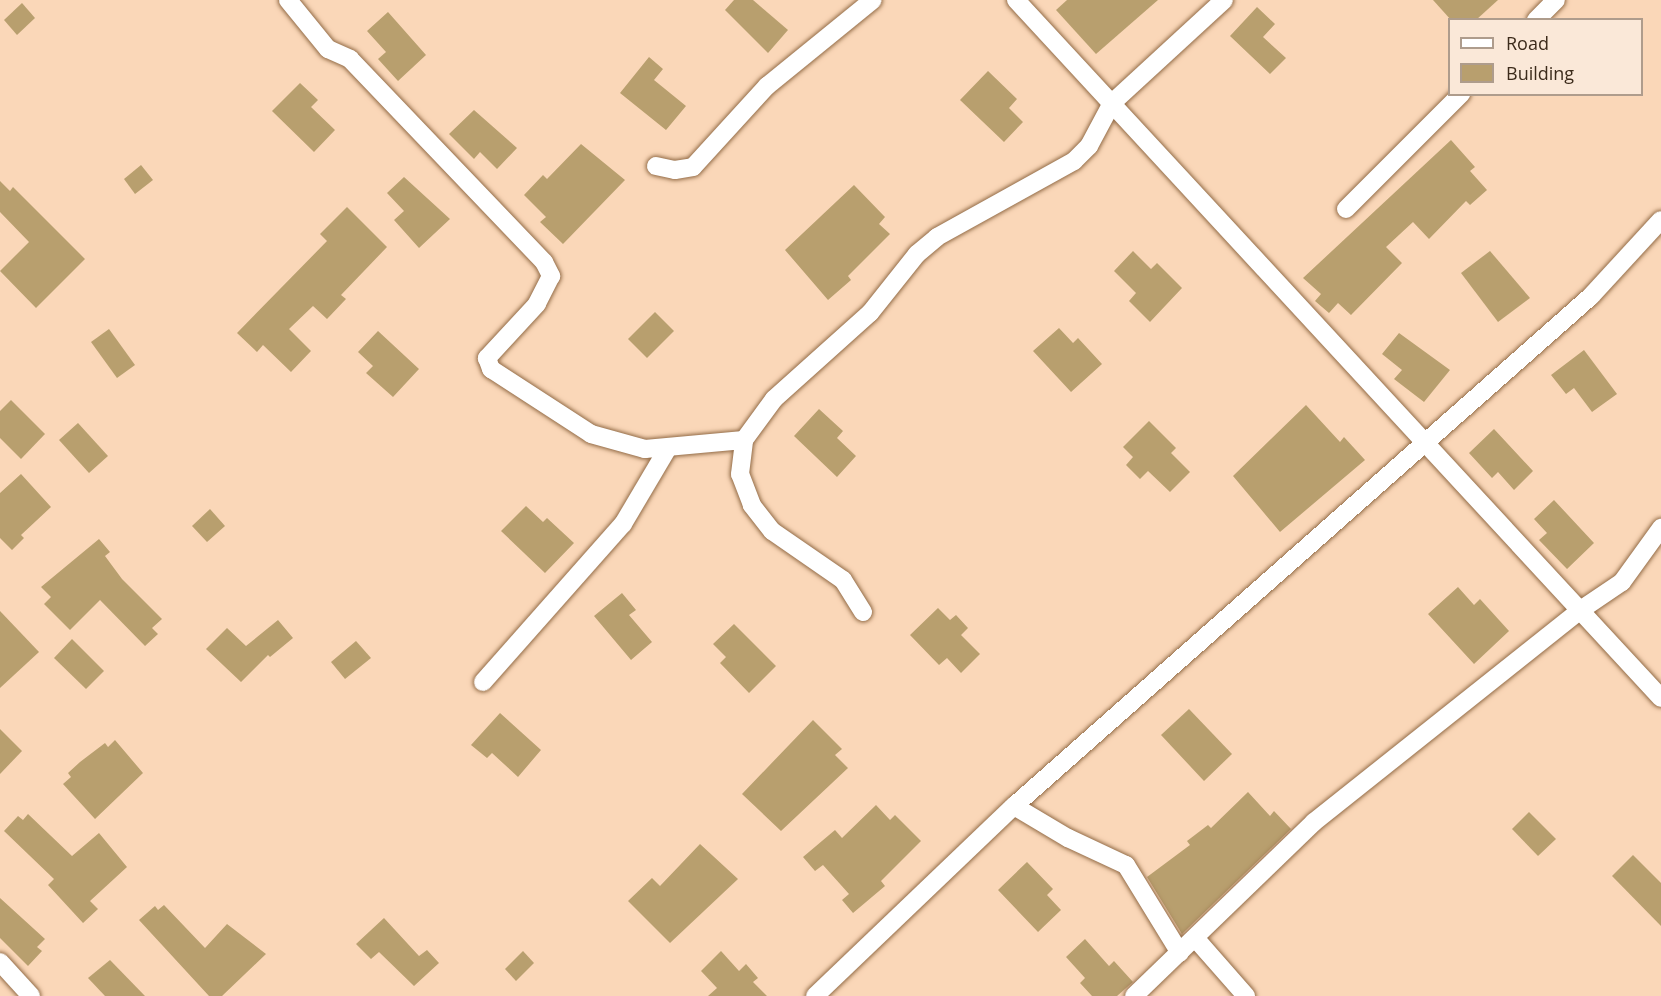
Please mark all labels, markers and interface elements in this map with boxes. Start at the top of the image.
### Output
legend [1448,18,1643,96]
text: Road [1506,31,1549,55]
text: Building [1506,61,1574,85]

